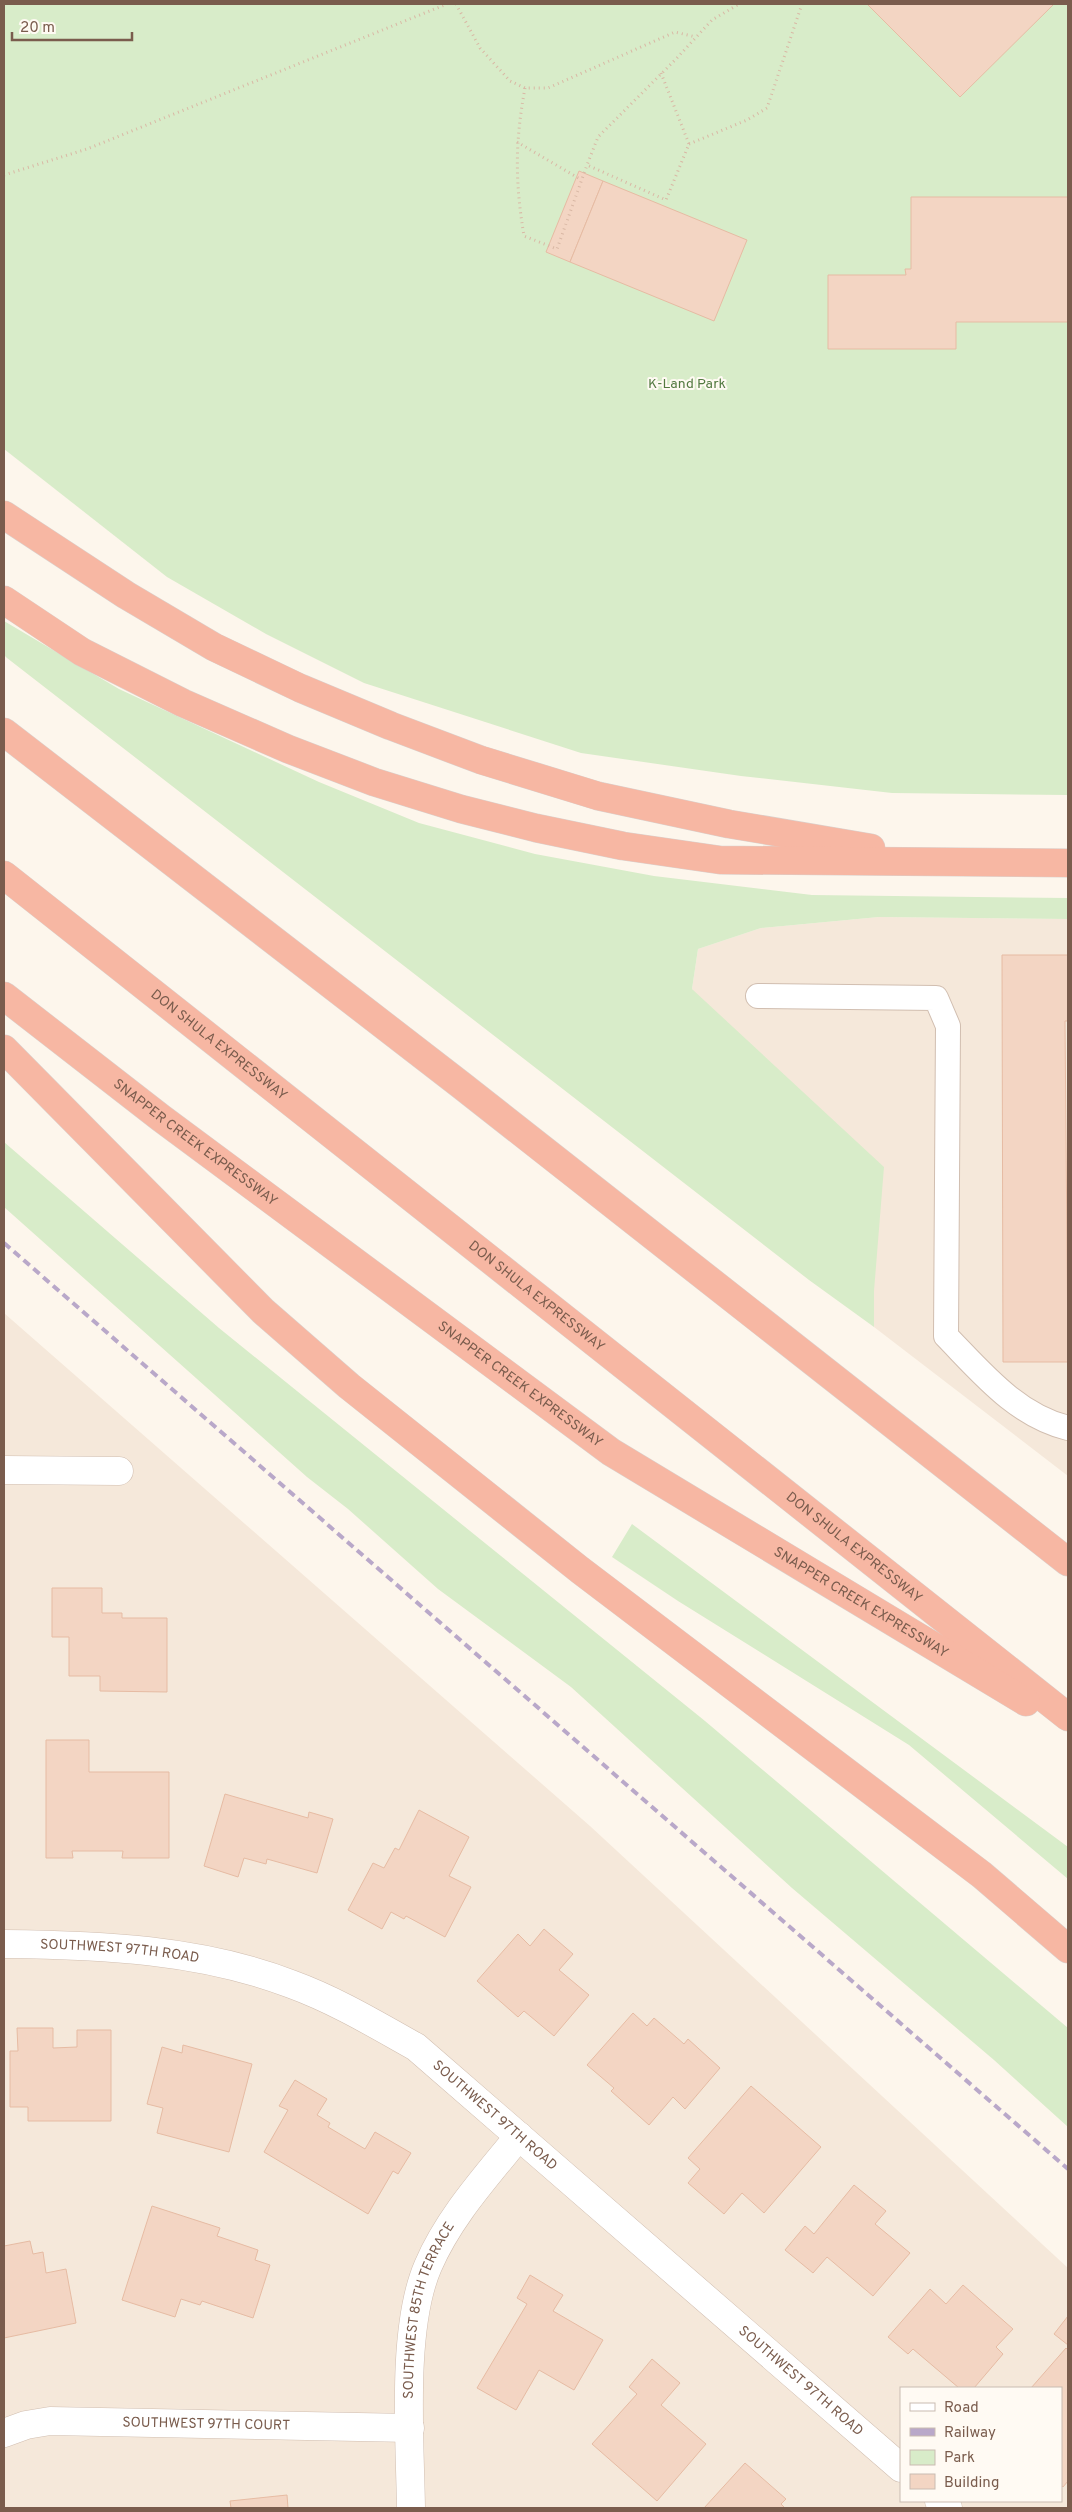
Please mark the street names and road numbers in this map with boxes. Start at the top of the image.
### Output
street label: DON SHULA EXPRESSWAY [147,986,290,1104]
street label: SNAPPER CREEK EXPRESSWAY [110,1075,281,1210]
street label: DON SHULA EXPRESSWAY [465,1237,608,1355]
street label: SNAPPER CREEK EXPRESSWAY [434,1318,606,1451]
street label: DON SHULA EXPRESSWAY [782,1489,926,1607]
street label: SNAPPER CREEK EXPRESSWAY [770,1543,951,1662]
street label: SOUTHWEST 97TH ROAD [40,1936,201,1967]
street label: SOUTHWEST 97TH ROAD [429,2057,561,2174]
street label: SOUTHWEST 85TH TERRACE [400,2219,458,2399]
street label: SOUTHWEST 97TH ROAD [735,2322,867,2440]
street label: SOUTHWEST 97TH COURT [122,2414,290,2434]

